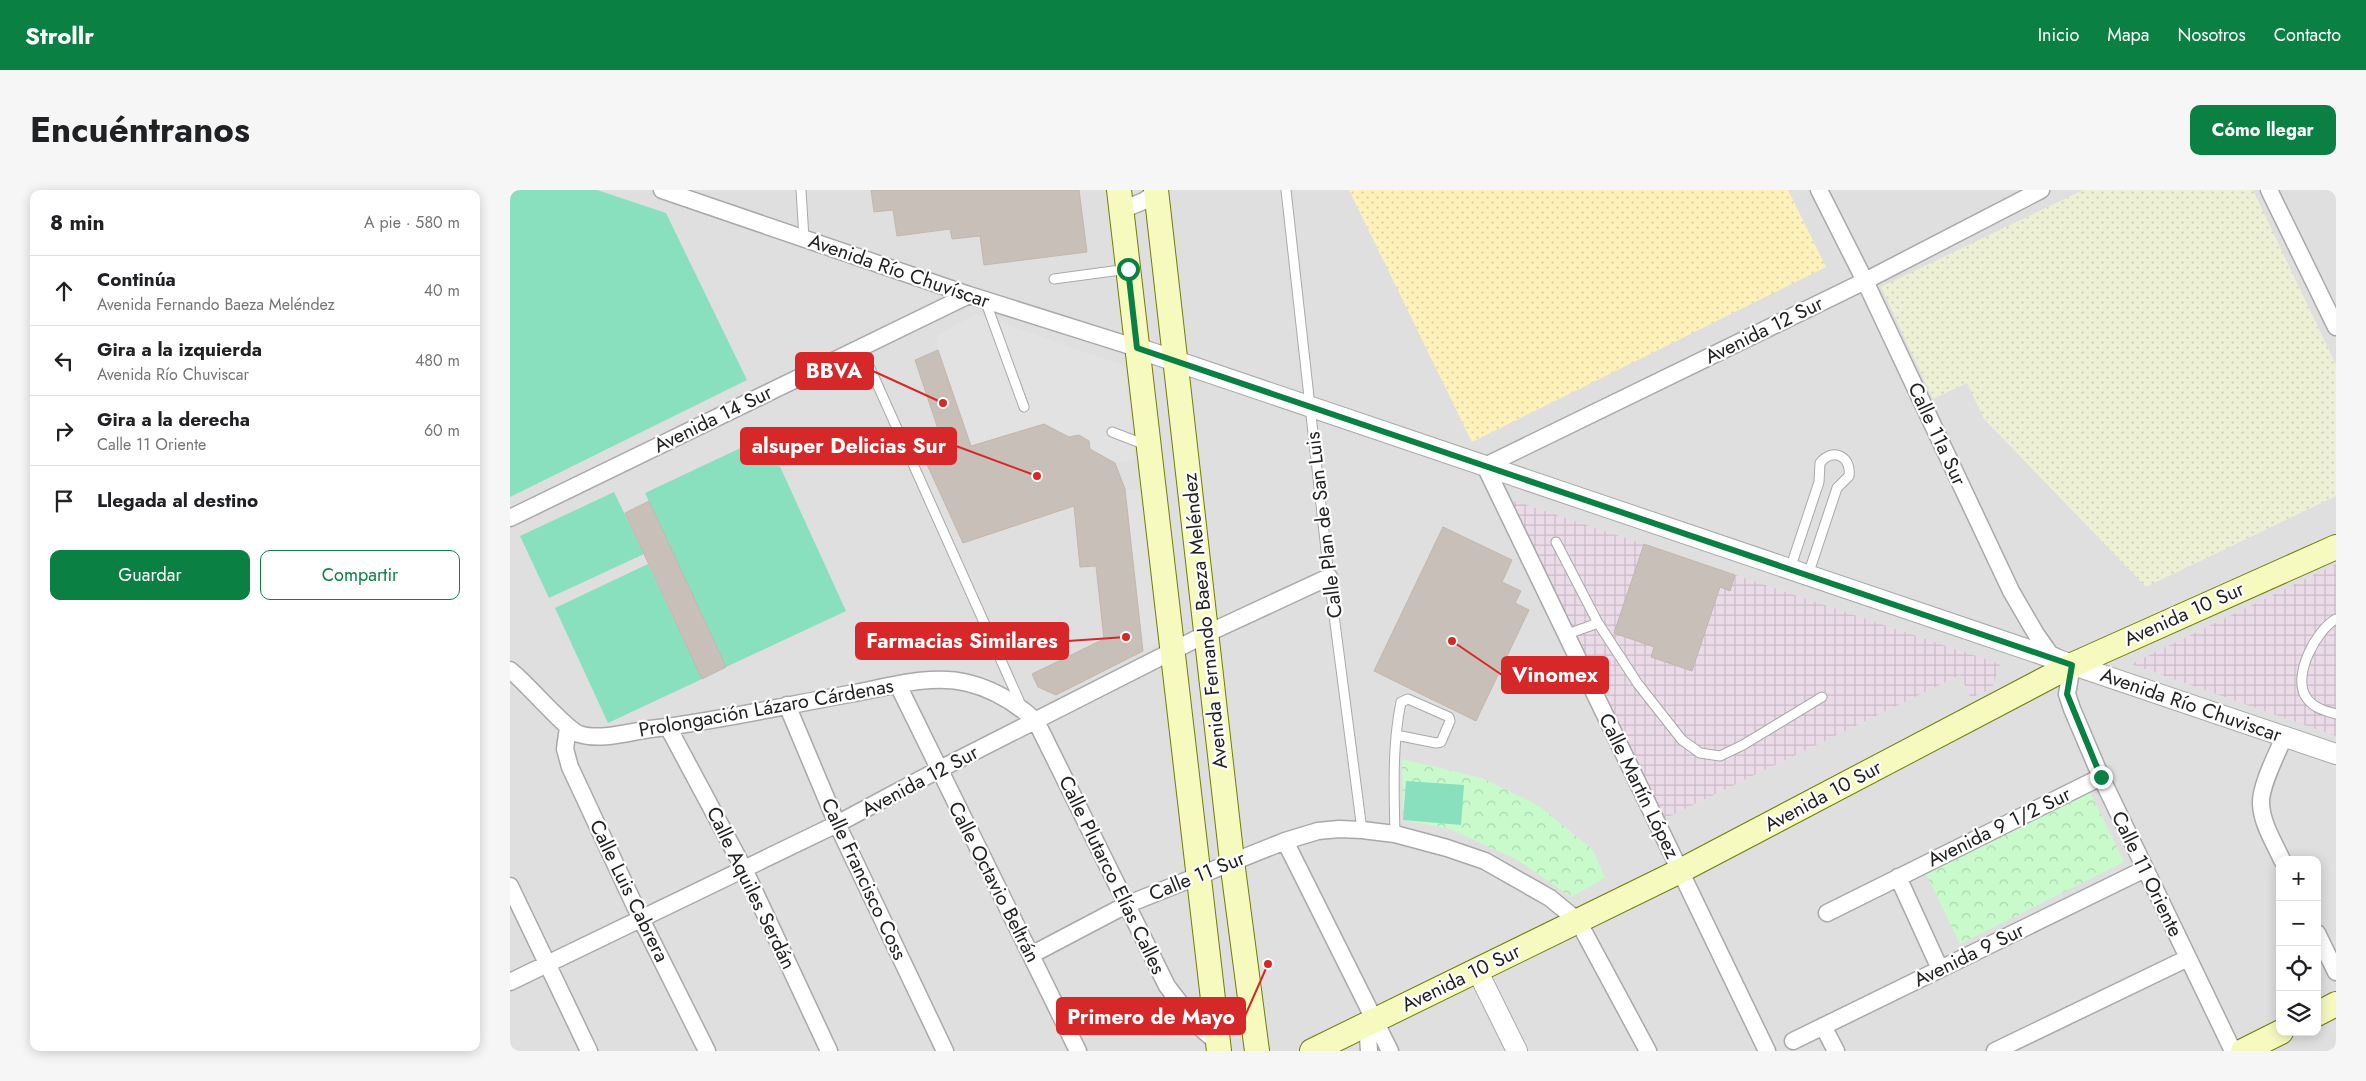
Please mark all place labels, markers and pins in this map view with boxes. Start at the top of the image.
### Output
callout: BBVA [796,353,873,389]
callout: alsuper Delicias Sur [741,428,956,464]
callout: Farmacias Similares [856,623,1068,659]
callout: Vinomex [1502,657,1608,693]
callout: Primero de Mayo [1057,998,1245,1034]

